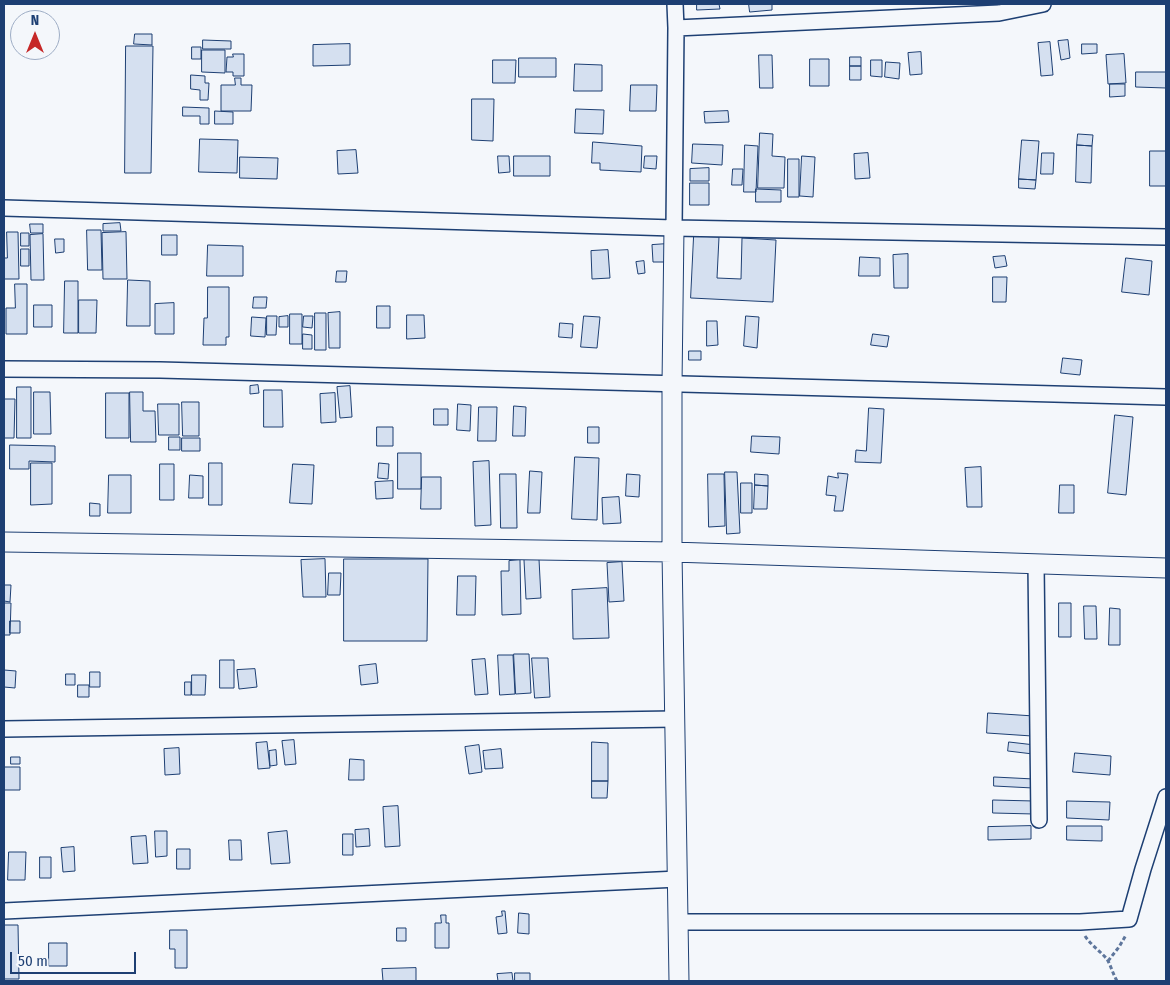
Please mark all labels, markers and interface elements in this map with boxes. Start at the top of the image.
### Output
north arrow [10,10,60,60]
text: N [31,12,39,29]
scale bar [12,942,139,974]
text: 50 m [18,952,48,970]

